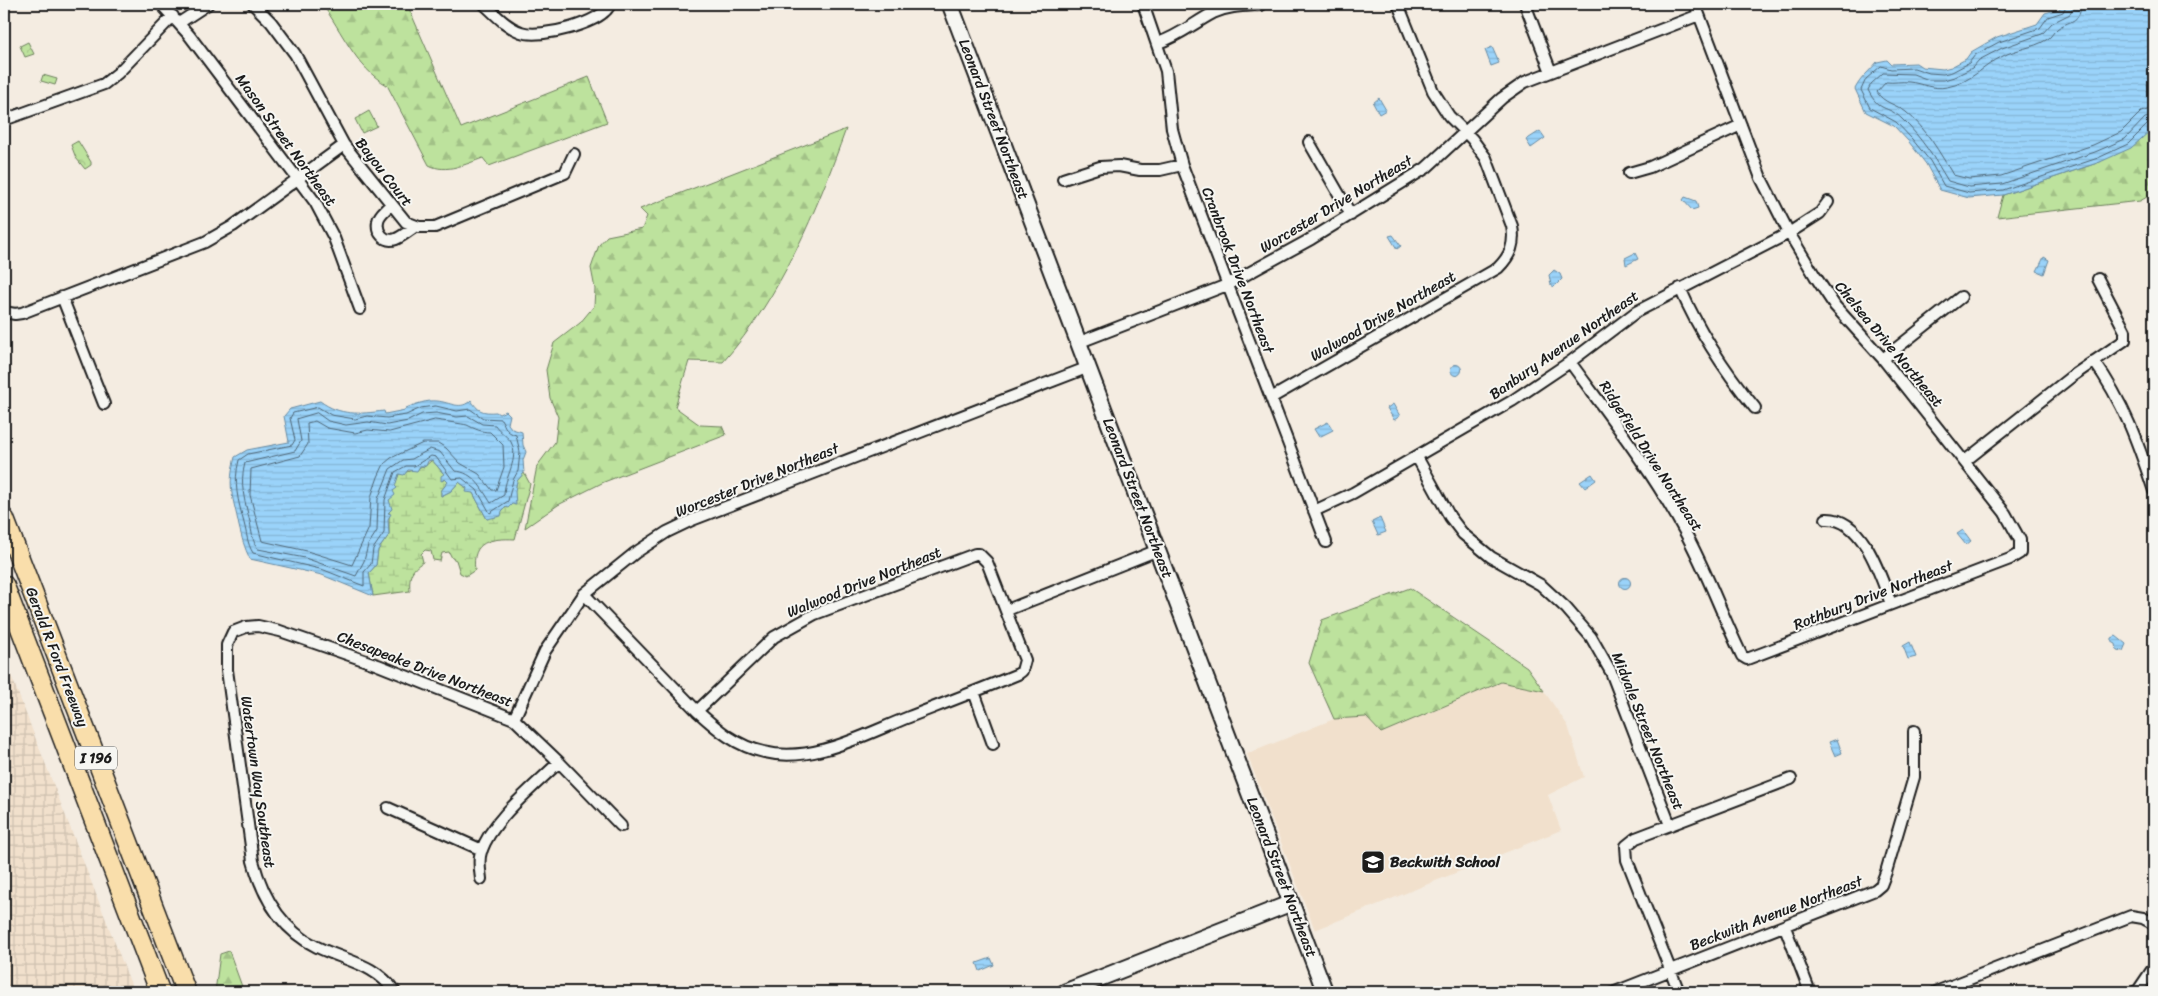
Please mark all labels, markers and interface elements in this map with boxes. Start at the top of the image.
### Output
street label: Leonard Street Northeast [951,35,1037,204]
street label: Mason Street Northeast [229,68,344,212]
street label: Bayou Court [348,132,420,213]
street label: Worcester Drive Northeast [1254,147,1418,260]
street label: Cranbrook Drive Northeast [1194,183,1282,358]
street label: Walwood Drive Northeast [1305,263,1461,368]
street label: Chelsea Drive Northeast [1828,275,1950,414]
street label: Banbury Avenue Northeast [1484,283,1645,407]
street label: Ridgefield Drive Northeast [1592,375,1710,537]
street label: Leonard Street Northeast [1095,414,1181,583]
street label: Worcester Drive Northeast [671,435,844,525]
street label: Walwood Drive Northeast [783,539,946,625]
street label: Rothbury Drive Northeast [1790,552,1957,637]
street label: Gerald R Ford Freeway [18,583,96,731]
street label: Chesapeake Drive Northeast [333,623,517,715]
street label: Midvale Street Northeast [1604,648,1692,815]
street label: Watertown Way Southeast [233,694,283,870]
road number: I 196 [75,746,117,770]
street label: Leonard Street Northeast [1239,793,1325,962]
school or university icon: Beckwith School [1360,849,1386,875]
place label: Beckwith School [1390,849,1500,875]
street label: Beckwith Avenue Northeast [1686,868,1867,958]

